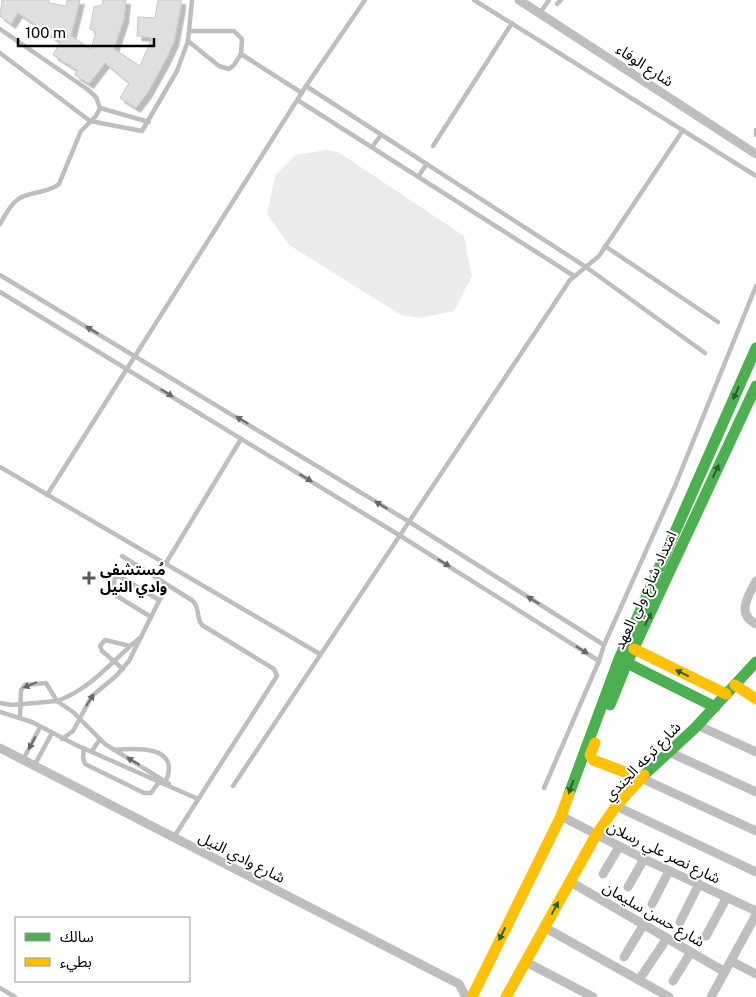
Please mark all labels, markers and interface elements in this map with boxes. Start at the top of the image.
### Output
scale bar [18,15,154,47]
text: 100 m [25,24,66,41]
street label: شارع الوفاء [611,40,677,93]
one-way arrow [85,326,98,335]
one-way arrow [731,386,739,400]
one-way arrow [160,389,174,398]
one-way arrow [235,416,248,425]
one-way arrow [713,464,721,478]
one-way arrow [299,474,312,483]
one-way arrow [374,500,387,509]
street label: امتداد شارع ولي العهد [610,528,683,653]
one-way arrow [437,559,451,568]
place label: مُستشفى وادي النيل [100,561,167,598]
marker: مُستشفى وادي النيل [82,571,96,585]
one-way arrow [527,595,540,605]
one-way arrow [644,612,652,626]
one-way arrow [575,645,588,654]
one-way arrow [675,668,690,677]
one-way arrow [22,681,37,689]
one-way arrow [86,693,95,707]
street label: شارع ترعه الجندي [600,718,687,807]
one-way arrow [27,737,36,750]
one-way arrow [126,757,139,766]
one-way arrow [567,780,575,795]
street label: شارع نصر علي رسلان [603,817,723,890]
street label: شارع وادي النيل [194,828,288,890]
street label: شارع حسن سليمان [598,878,708,953]
one-way arrow [550,902,559,915]
legend [15,917,190,982]
one-way arrow [498,927,506,941]
text: سالك [60,928,94,945]
text: بطيء [60,953,92,973]

